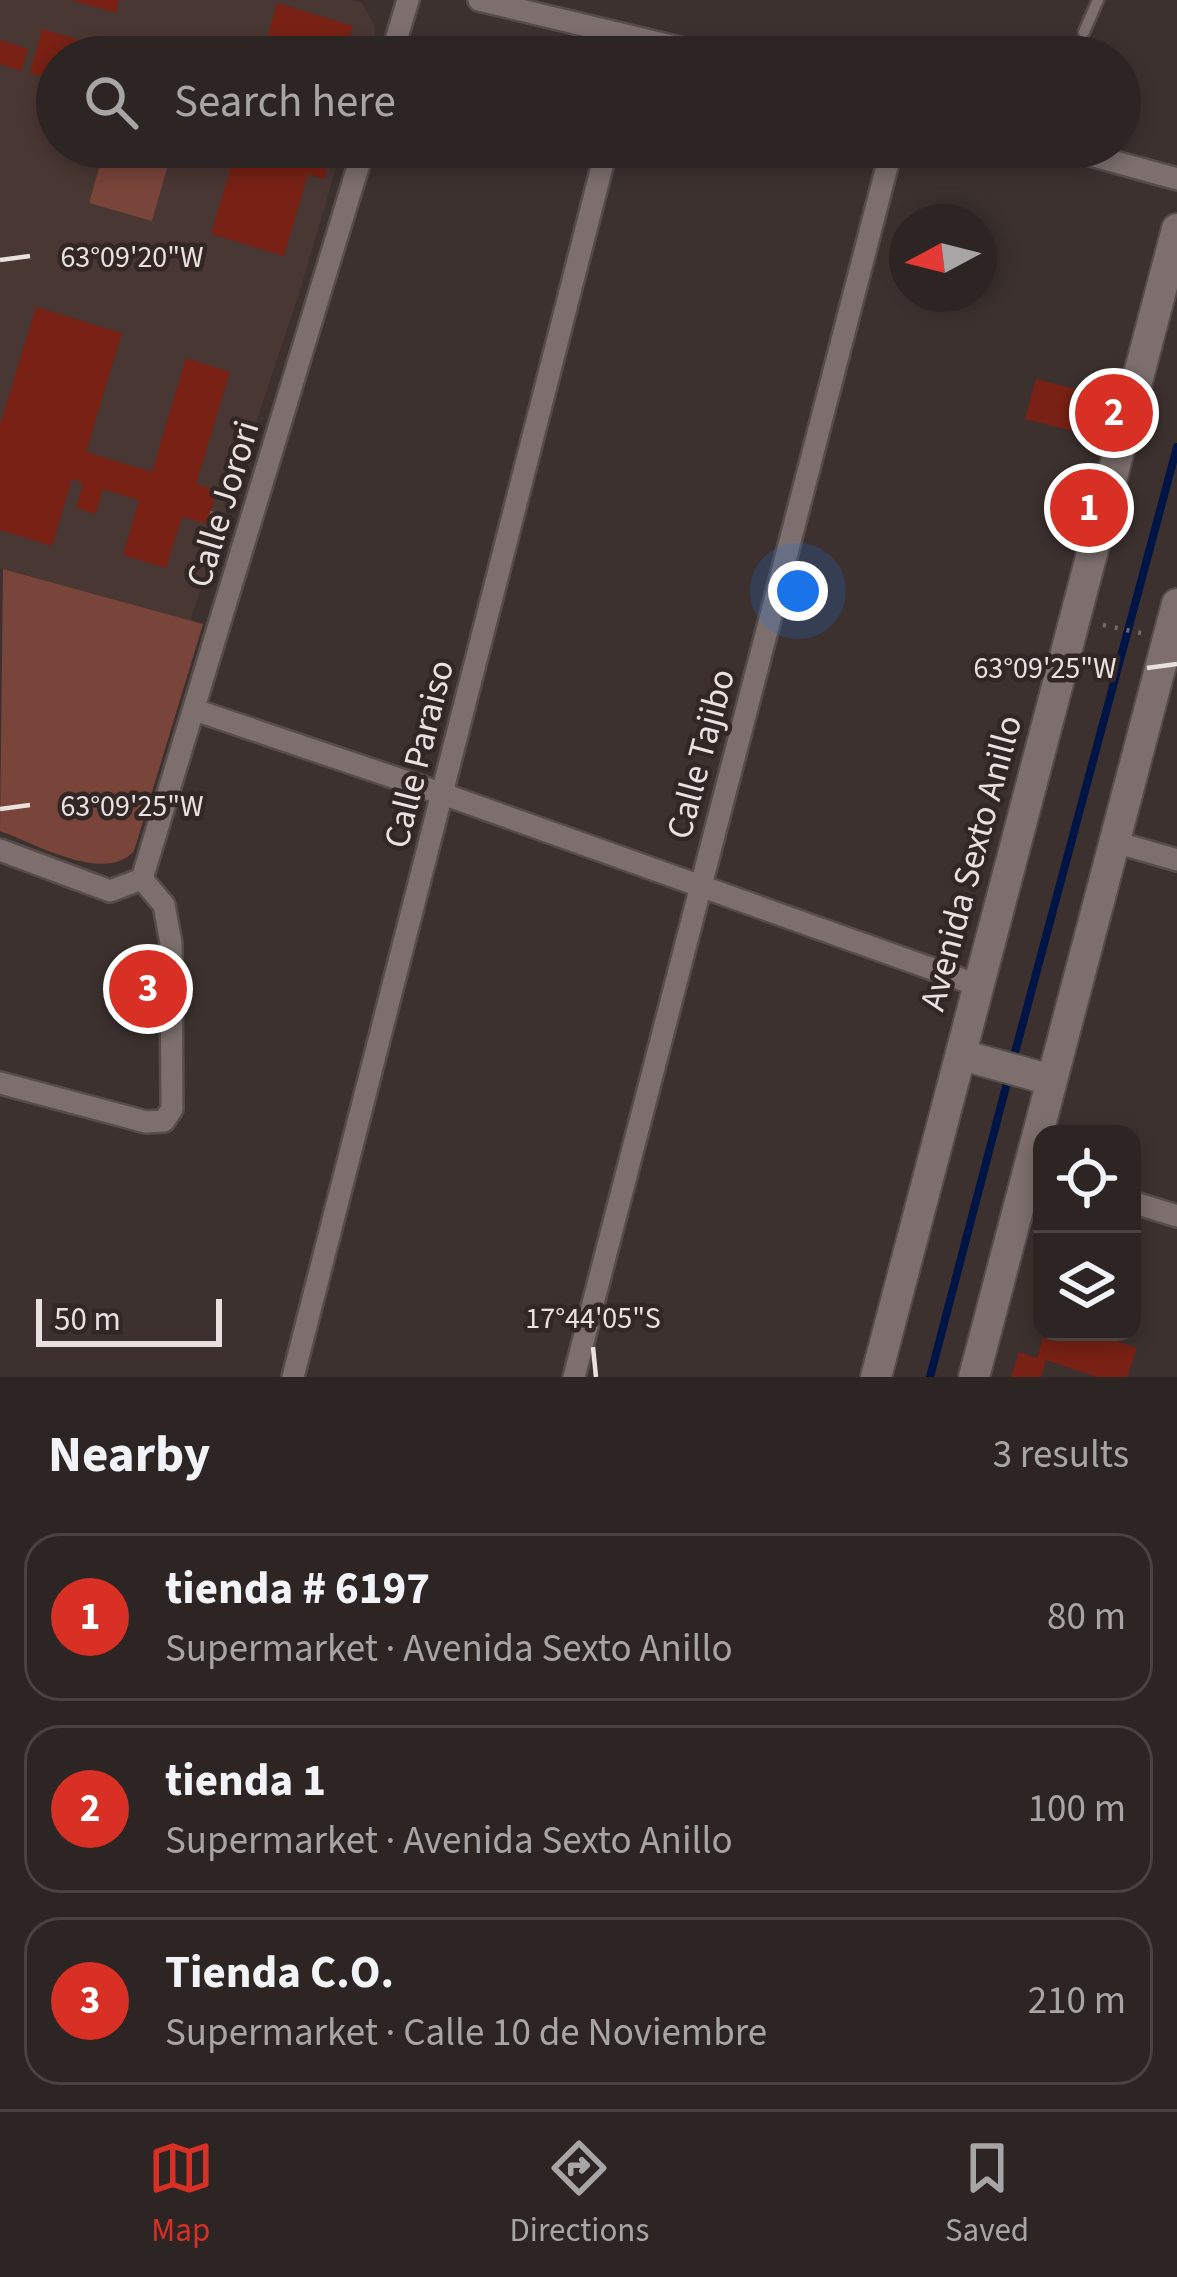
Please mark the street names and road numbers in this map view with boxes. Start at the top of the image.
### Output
street label: Calle Jorori [173,414,273,594]
street label: Calle Paraiso [371,655,467,853]
street label: Calle Tajibo [654,663,748,845]
street label: Avenida Sexto Anillo [907,710,1035,1016]

